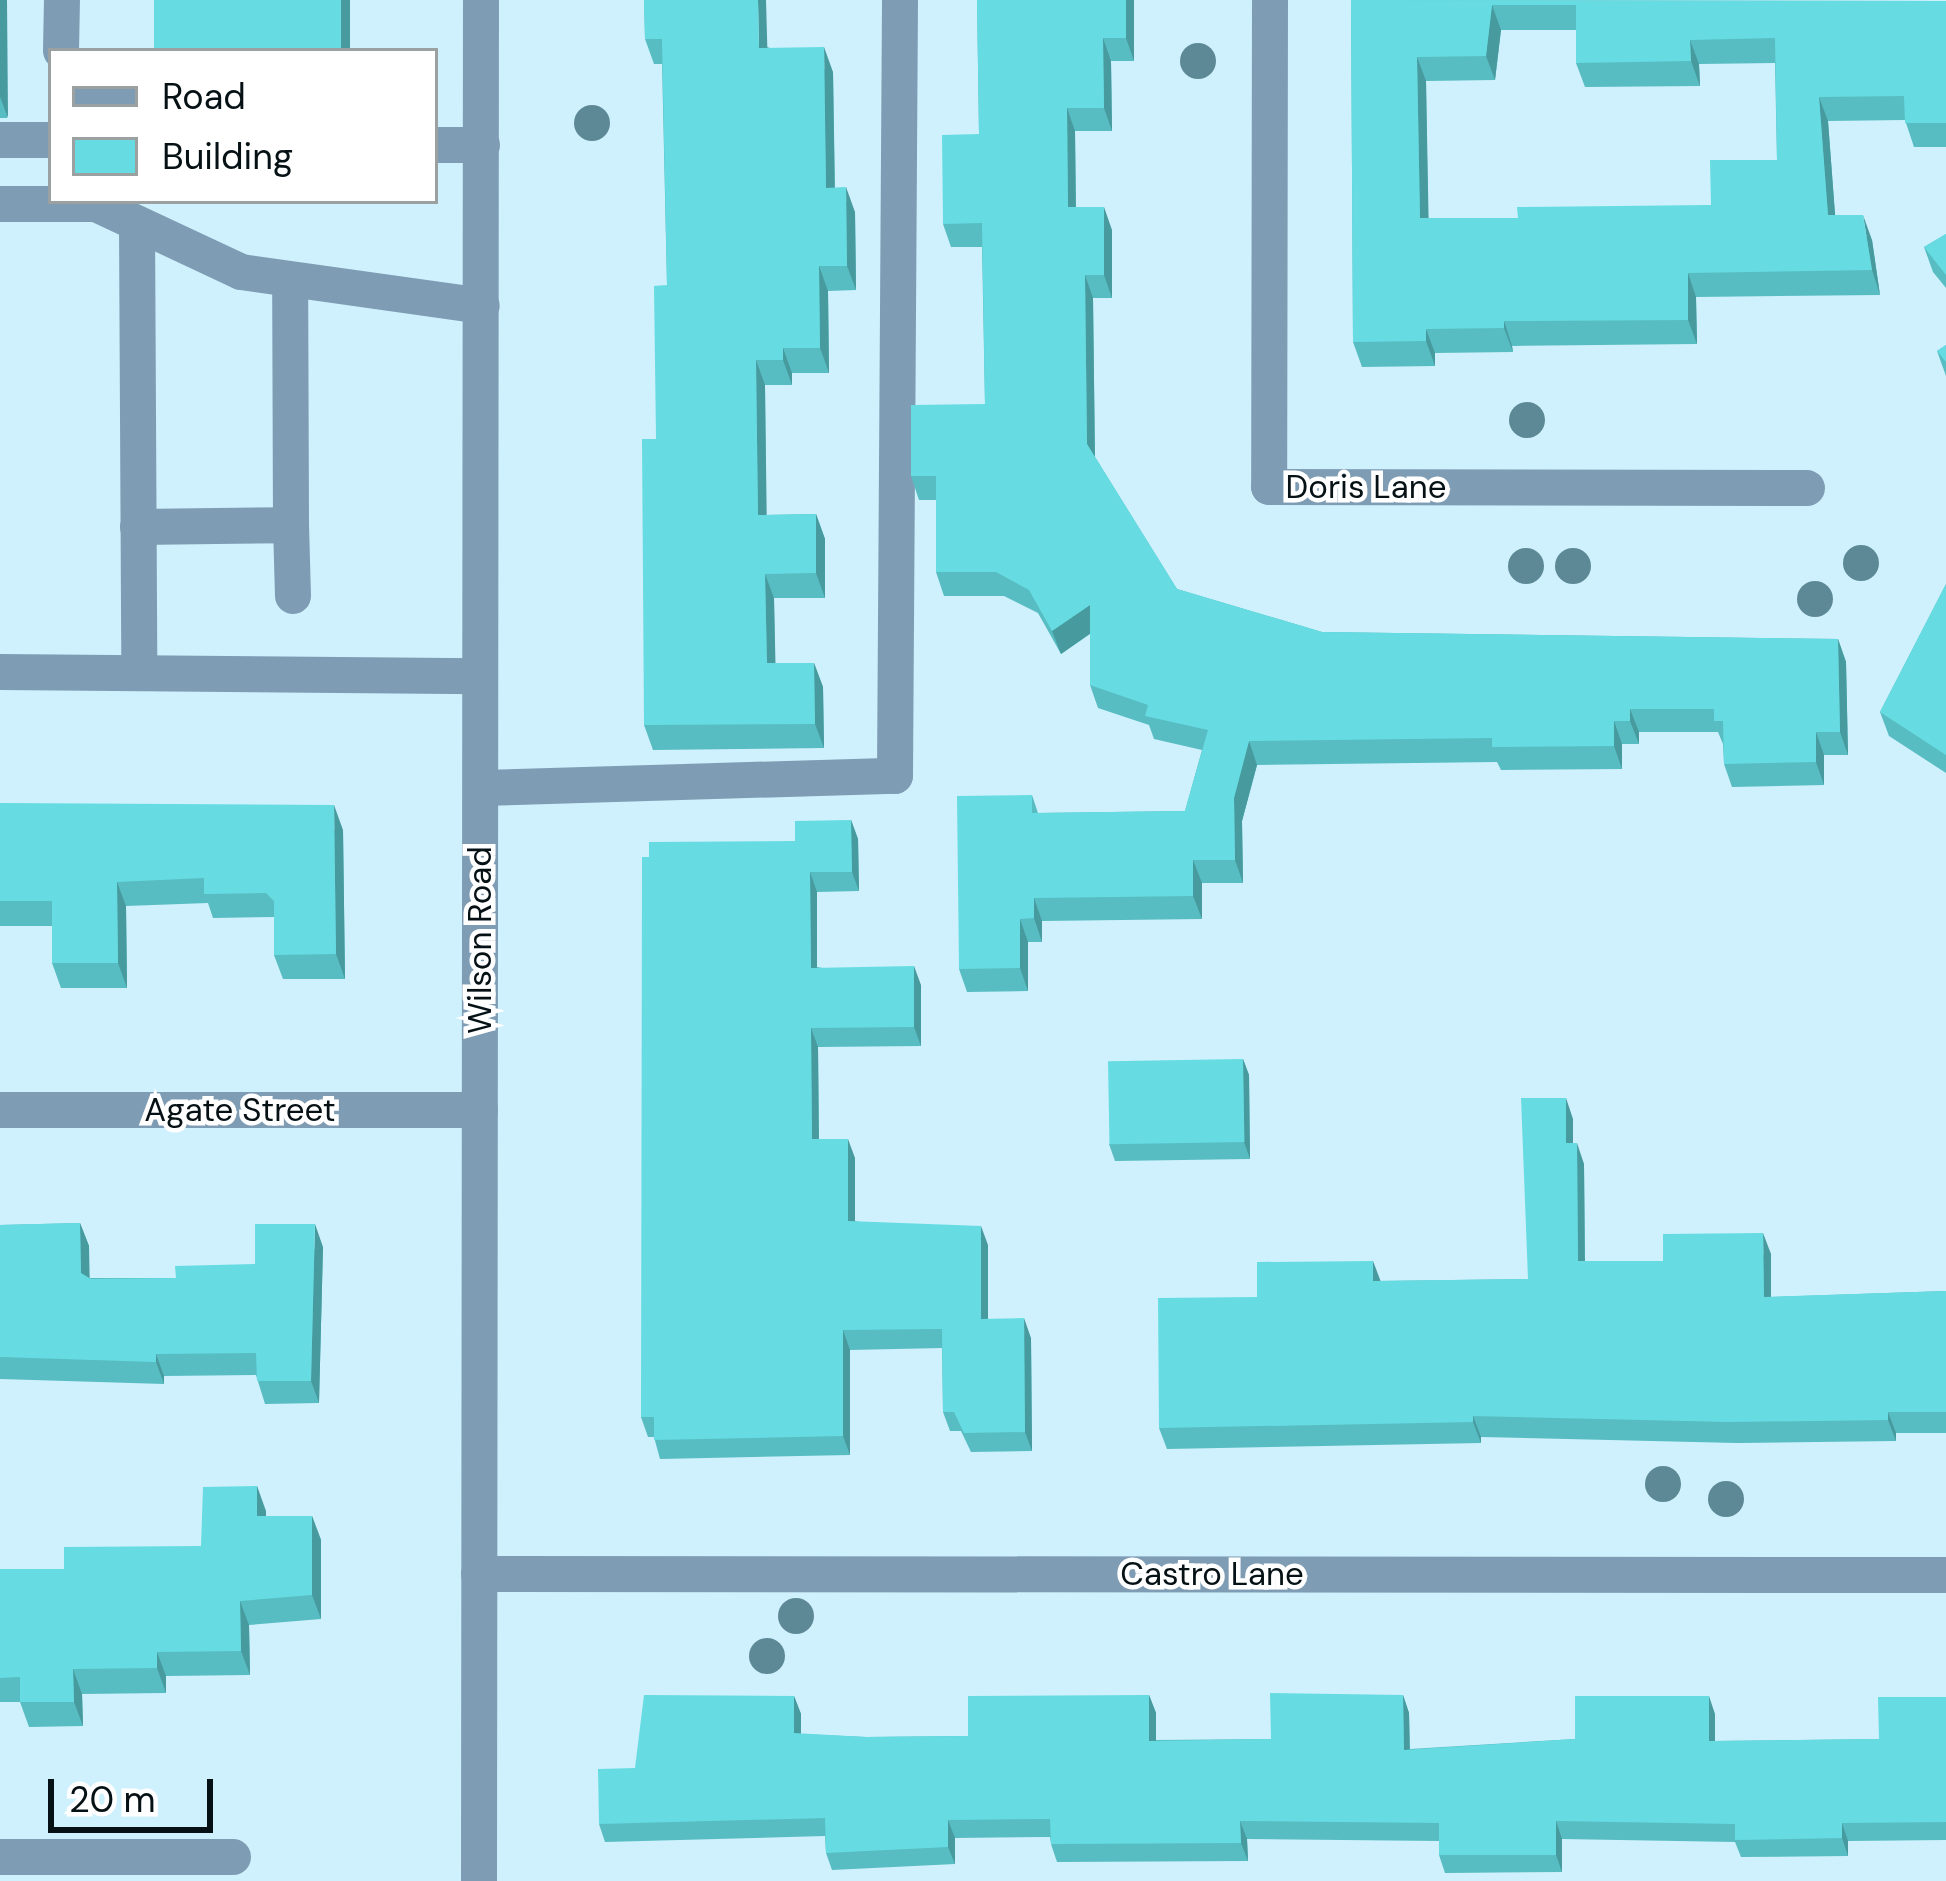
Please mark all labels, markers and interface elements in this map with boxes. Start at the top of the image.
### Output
legend [48,48,438,204]
text: Road [162,73,246,120]
text: Building [162,133,293,180]
street label: Doris Lane [1286,467,1446,507]
street label: Wilson Road [460,846,500,1034]
street label: Agate Street [144,1090,336,1130]
street label: Castro Lane [1120,1554,1304,1594]
scale bar [54,1755,219,1829]
text: 20 m [69,1776,156,1823]

